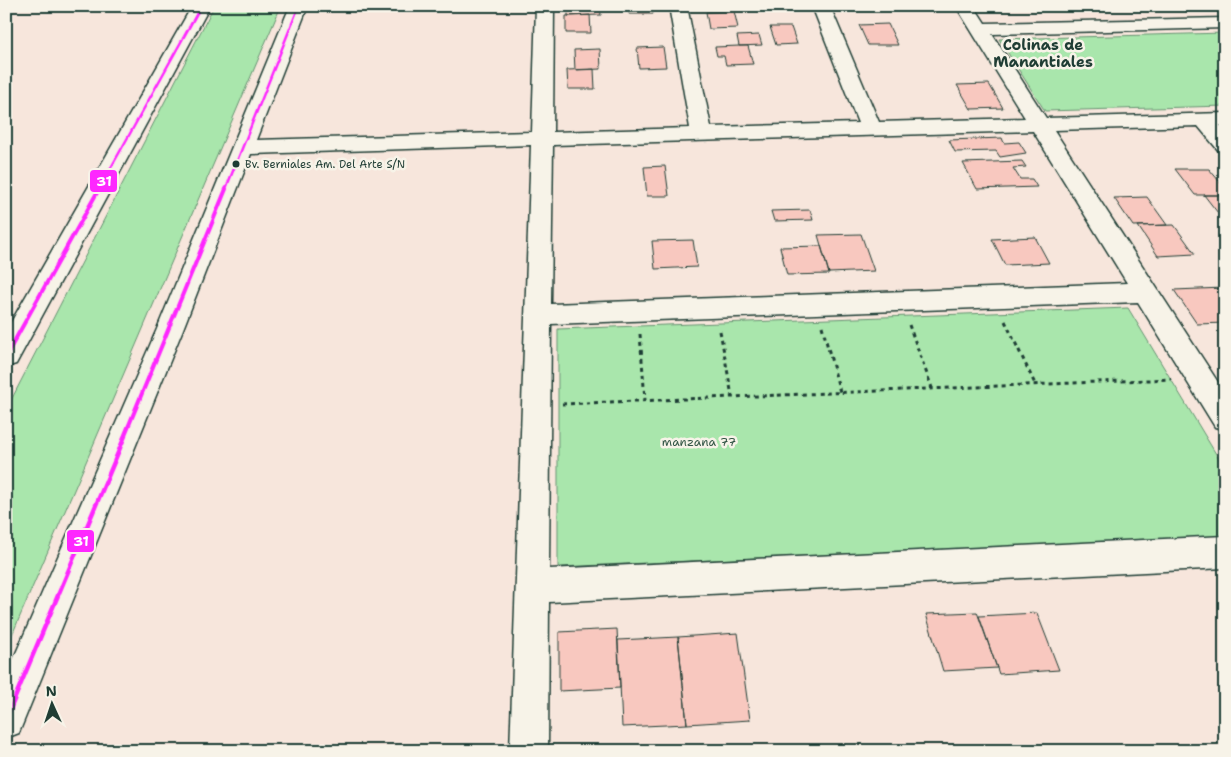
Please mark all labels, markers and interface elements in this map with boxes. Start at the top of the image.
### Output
district label: Colinas de Manantiales [993,35,1093,72]
place label: Bv. Berniales Am. Del Arte S/N [245,157,405,172]
marker: Bv. Berniales Am. Del Arte S/N [231,159,241,169]
line badge: 31 [89,169,118,193]
text: 31 [96,172,112,190]
park label: manzana 77 [662,434,736,450]
line badge: 31 [66,529,95,553]
text: 31 [73,532,89,550]
north arrow [28,680,78,730]
text: N [45,682,57,700]

